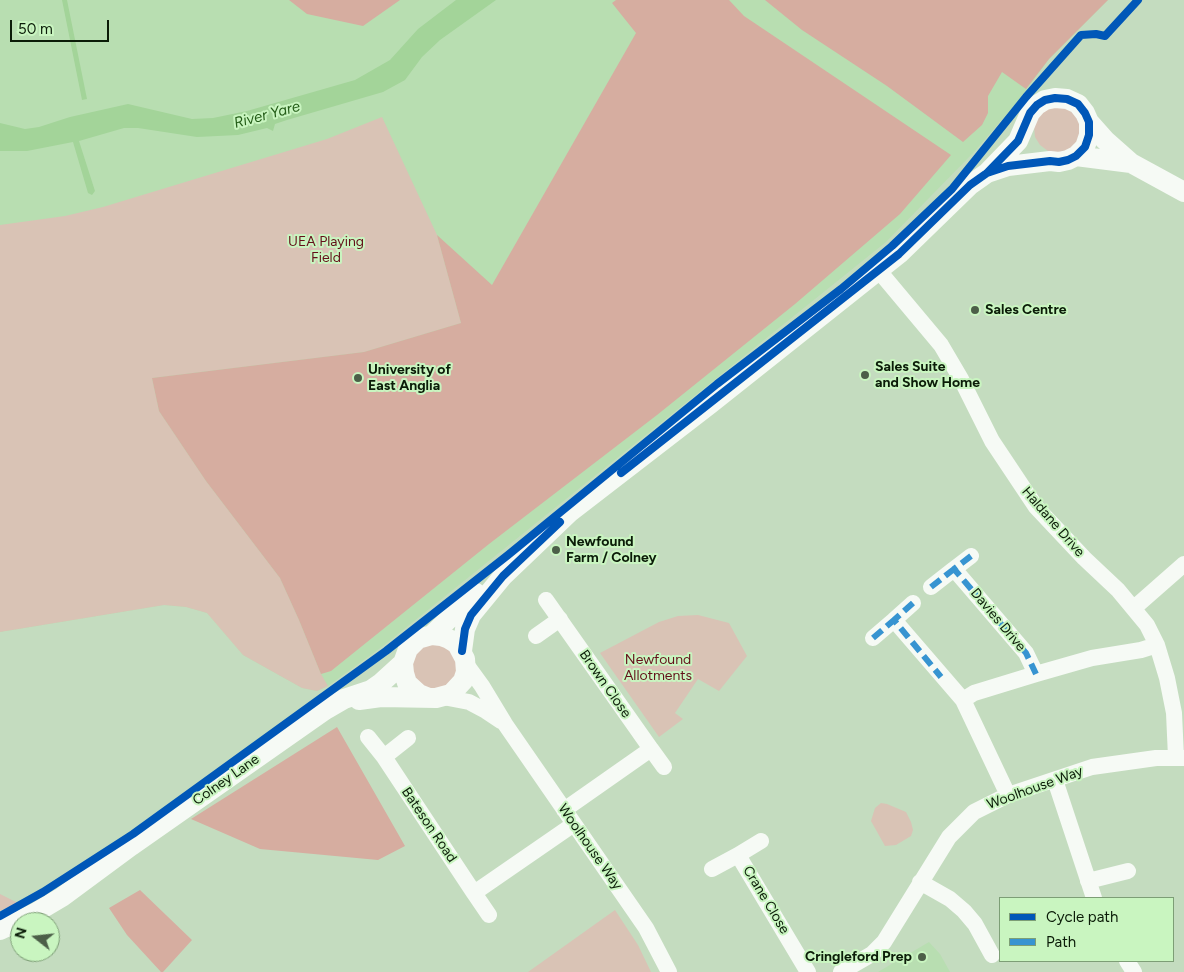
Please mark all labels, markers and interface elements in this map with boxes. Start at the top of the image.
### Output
scale bar [12,10,111,42]
text: 50 m [18,20,53,38]
water label: River Yare [232,98,302,132]
park label: UEA Playing Field [288,234,364,266]
place label: Sales Centre [985,302,1067,318]
marker: Sales Centre [969,304,981,316]
place label: Sales Suite and Show Home [875,359,980,392]
place label: University of East Anglia [368,362,451,394]
marker: Sales Suite and Show Home [859,369,871,381]
marker: University of East Anglia [352,372,364,384]
street label: Haldane Drive [1018,484,1088,560]
place label: Newfound Farm / Colney [566,534,657,566]
marker: Newfound Farm / Colney [550,544,562,556]
street label: Davies Drive [967,585,1029,655]
street label: Brown Close [575,647,635,721]
park label: Newfound Allotments [624,652,692,684]
street label: Colney Lane [190,751,262,809]
street label: Woolhouse Way [985,763,1085,813]
street label: Bateson Road [398,784,460,866]
street label: Woolhouse Way [554,801,626,893]
street label: Crane Close [739,863,793,937]
legend [999,897,1174,962]
text: Cycle path [1046,908,1118,926]
north arrow [10,912,60,962]
text: N [11,925,31,941]
text: Path [1046,933,1076,951]
place label: Cringleford Prep [805,949,912,965]
marker: Cringleford Prep [916,951,928,963]

